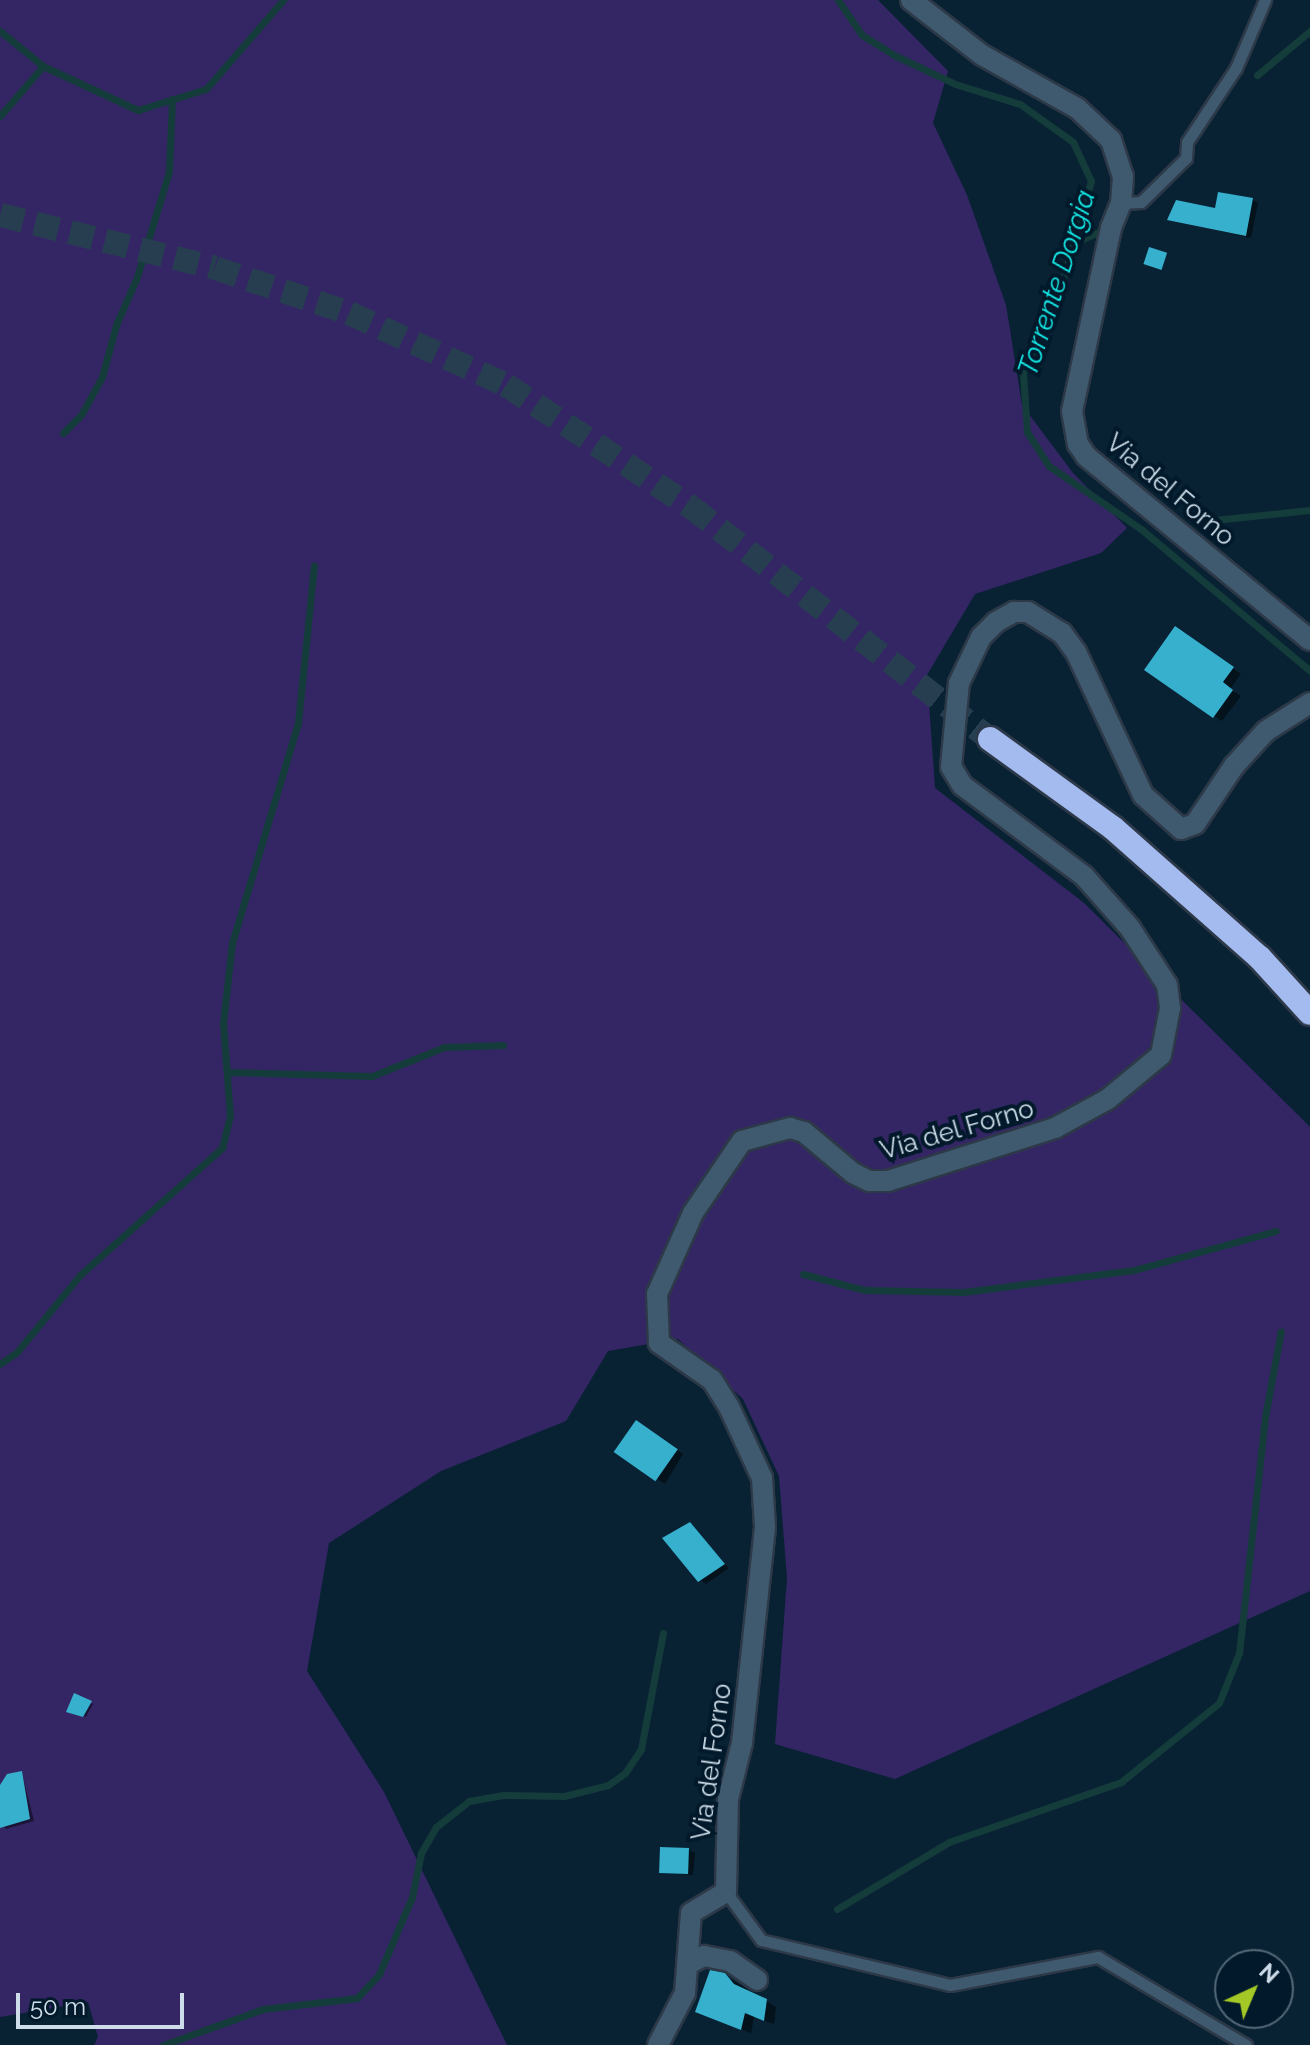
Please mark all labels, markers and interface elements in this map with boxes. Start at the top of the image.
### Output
water label: Torrente Dorgia [1011,186,1103,380]
street label: Via del Forno [1099,427,1241,553]
street label: Via del Forno [876,1093,1038,1167]
street label: Via del Forno [685,1681,739,1843]
north arrow [1214,1949,1294,2029]
text: N [1254,1958,1284,1988]
scale bar [20,1977,188,2027]
text: 50 m [30,1992,86,2021]

